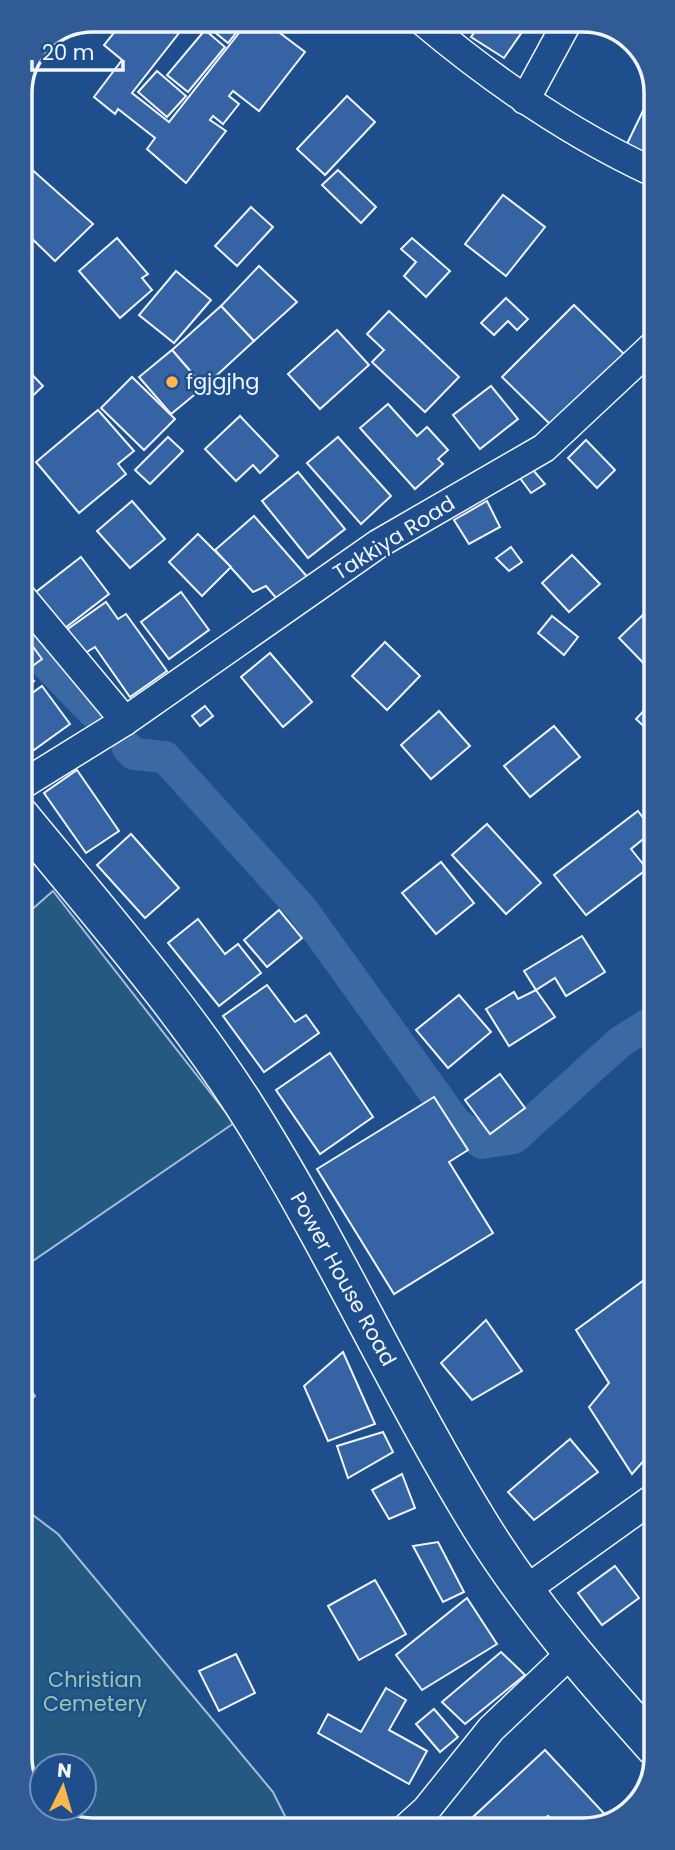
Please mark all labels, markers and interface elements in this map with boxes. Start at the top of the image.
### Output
scale bar [32,28,122,72]
text: 20 m [42,38,95,67]
place label: fgjgjhg [186,367,259,396]
marker: fgjgjhg [164,374,180,390]
street label: Takkiya Road [327,489,460,587]
street label: Power House Road [284,1187,403,1371]
park label: Christian Cemetery [43,1665,147,1718]
north arrow [28,1752,98,1822]
text: N [56,1756,73,1785]

